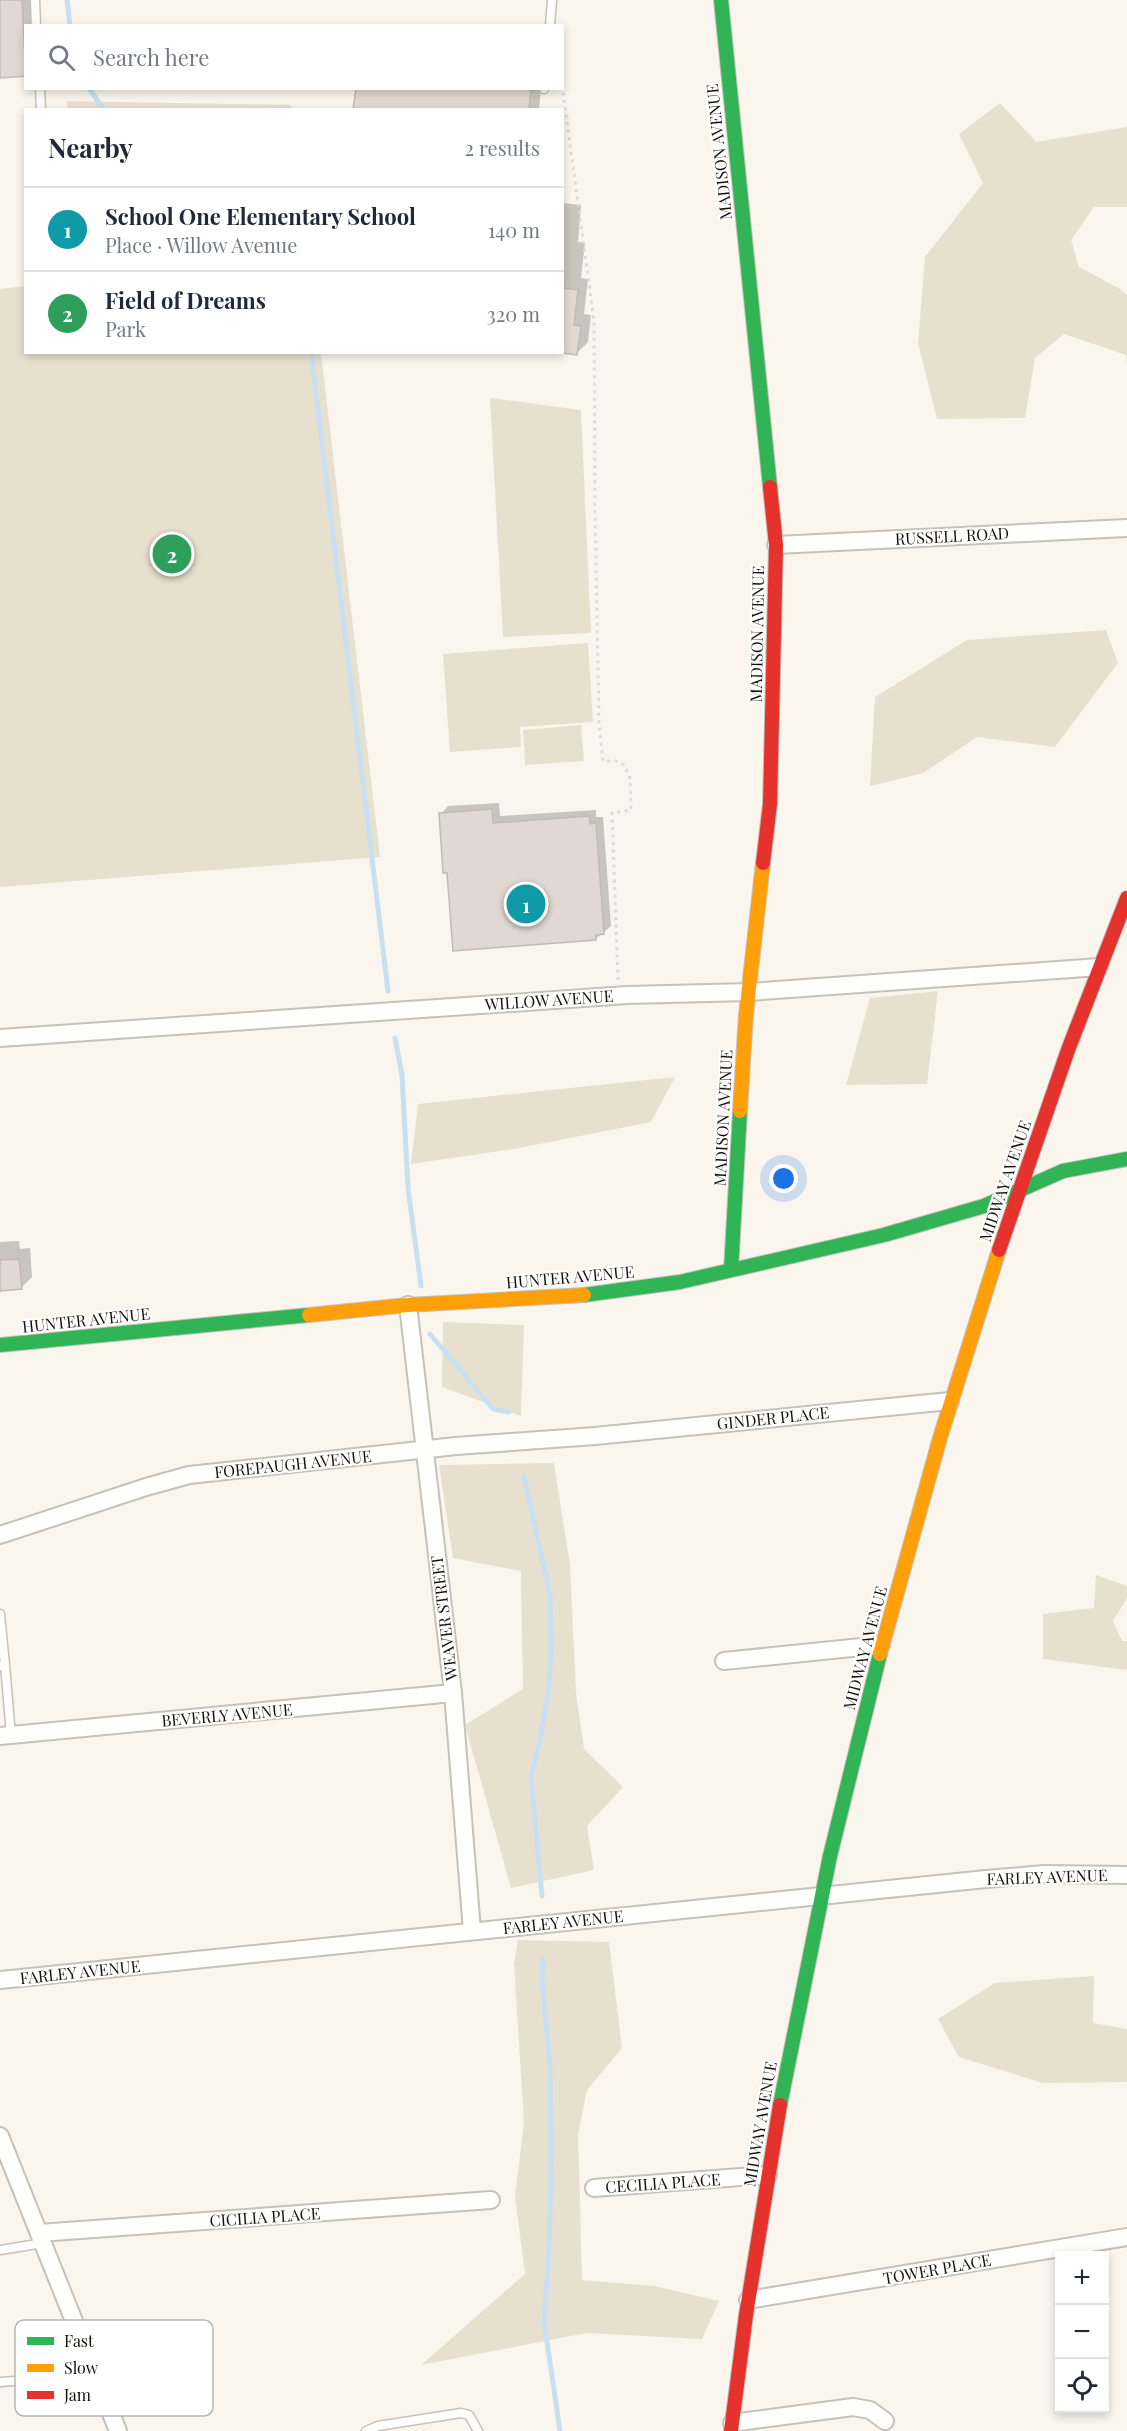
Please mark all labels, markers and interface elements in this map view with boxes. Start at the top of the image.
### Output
search box [24,24,564,90]
icon: search [45,41,78,74]
text: Search here [93,42,209,72]
street label: MADISON AVENUE [701,83,736,221]
text: Nearby [48,130,133,165]
text: 2 results [465,134,540,161]
text: School One Elementary School [105,201,416,231]
text: 1 [64,216,71,243]
text: 140 m [488,216,540,243]
text: Place · Willow Avenue [105,231,297,258]
text: Field of Dreams [105,285,266,315]
text: 2 [62,300,73,327]
text: 320 m [487,300,540,327]
text: Park [105,315,146,342]
street label: RUSSELL ROAD [894,522,1010,549]
pin: 2 [152,532,192,576]
street label: MADISON AVENUE [745,565,768,703]
pin: 1 [506,882,546,926]
street label: WILLOW AVENUE [483,985,614,1015]
street label: MADISON AVENUE [708,1049,737,1187]
street label: MIDWAY AVENUE [974,1117,1035,1244]
your location [769,1164,798,1193]
street label: HUNTER AVENUE [505,1260,635,1293]
street label: HUNTER AVENUE [21,1302,151,1337]
street label: GINDER PLACE [716,1401,830,1434]
street label: FOREPAUGH AVENUE [213,1445,373,1482]
street label: WEAVER STREET [425,1554,462,1683]
street label: MIDWAY AVENUE [838,1584,891,1712]
street label: BEVERLY AVENUE [161,1698,293,1731]
street label: FARLEY AVENUE [986,1864,1108,1889]
street label: FARLEY AVENUE [502,1905,624,1938]
street label: FARLEY AVENUE [19,1955,141,1988]
street label: MIDWAY AVENUE [738,2060,781,2188]
street label: CECILIA PLACE [605,2168,721,2197]
street label: CICILIA PLACE [209,2202,321,2231]
street label: TOWER PLACE [881,2249,993,2288]
map controls [1055,2251,1109,2413]
button: + [1055,2251,1109,2305]
button: − [1055,2305,1109,2359]
legend [15,2320,213,2416]
text: Fast [64,2330,94,2351]
text: Slow [64,2357,99,2378]
button: locate [1055,2359,1109,2413]
text: Jam [63,2384,91,2405]

